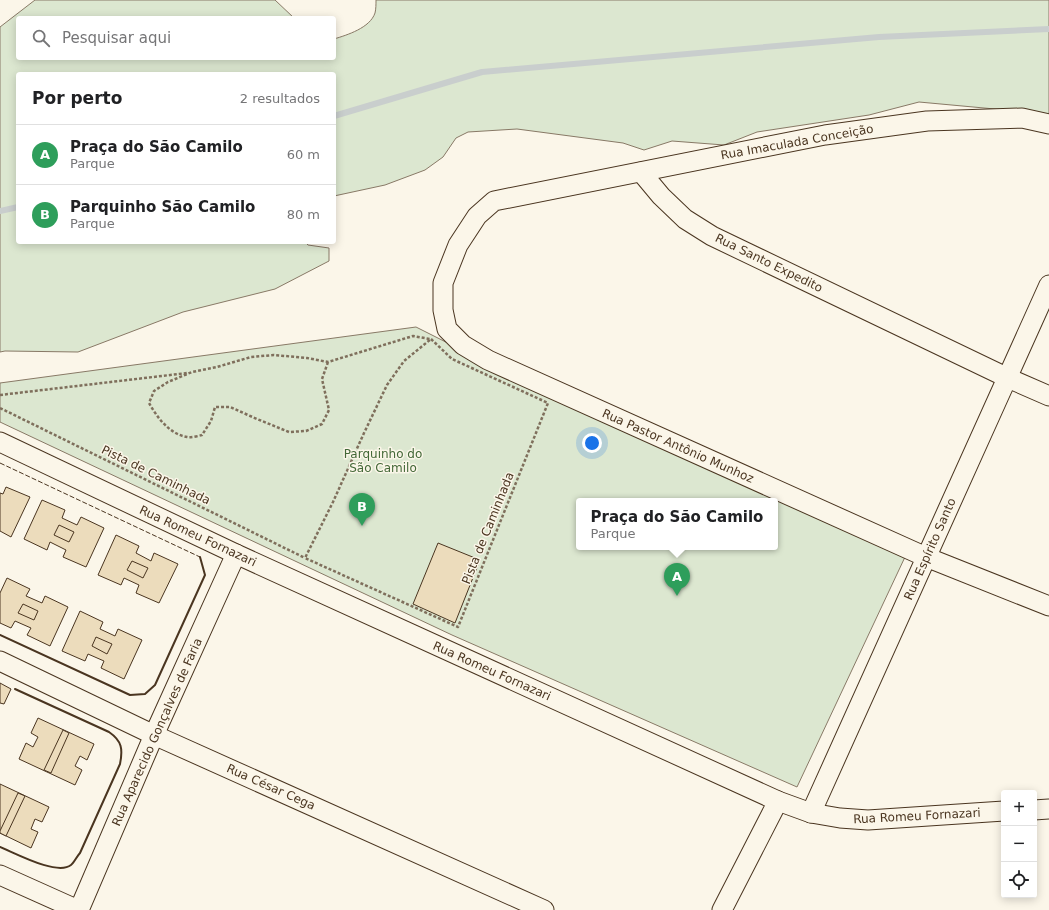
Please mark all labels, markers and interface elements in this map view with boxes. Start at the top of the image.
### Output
search box [16,16,336,60]
icon: search [30,27,52,49]
text: Pesquisar aqui [62,29,171,47]
text: Por perto [32,88,122,108]
text: 2 resultados [240,91,320,106]
street label: Rua Imaculada Conceição [720,122,874,162]
text: Praça do São Camilo [70,138,243,156]
text: A [40,147,50,162]
text: 60 m [287,147,320,162]
text: Parque [70,156,115,171]
text: Parquinho São Camilo [70,198,255,216]
text: B [40,207,50,222]
text: 80 m [287,207,320,222]
text: Parque [70,216,115,231]
street label: Rua Santo Expedito [713,231,825,295]
street label: Rua Pastor Antônio Munhoz [600,406,756,486]
your location [582,433,602,453]
street label: Pista de Caminhada [99,443,213,507]
park label: Parquinho do São Camilo [344,447,422,475]
street label: Pista de Caminhada [459,470,517,586]
pin: B [349,493,375,526]
street label: Rua Espírito Santo [901,496,959,602]
popup [576,498,778,550]
street label: Rua Romeu Fornazari [137,503,259,569]
text: Praça do São Camilo [591,508,763,526]
text: Parque [591,526,635,541]
pin: A [664,563,690,596]
street label: Rua Aparecido Gonçalves de Faria [109,636,205,828]
street label: Rua Romeu Fornazari [431,639,553,703]
street label: Rua César Cega [225,761,317,813]
map controls [1001,790,1037,898]
button: + [1001,790,1037,826]
street label: Rua Romeu Fornazari [853,806,981,826]
button: − [1001,826,1037,862]
button: locate [1001,862,1037,898]

